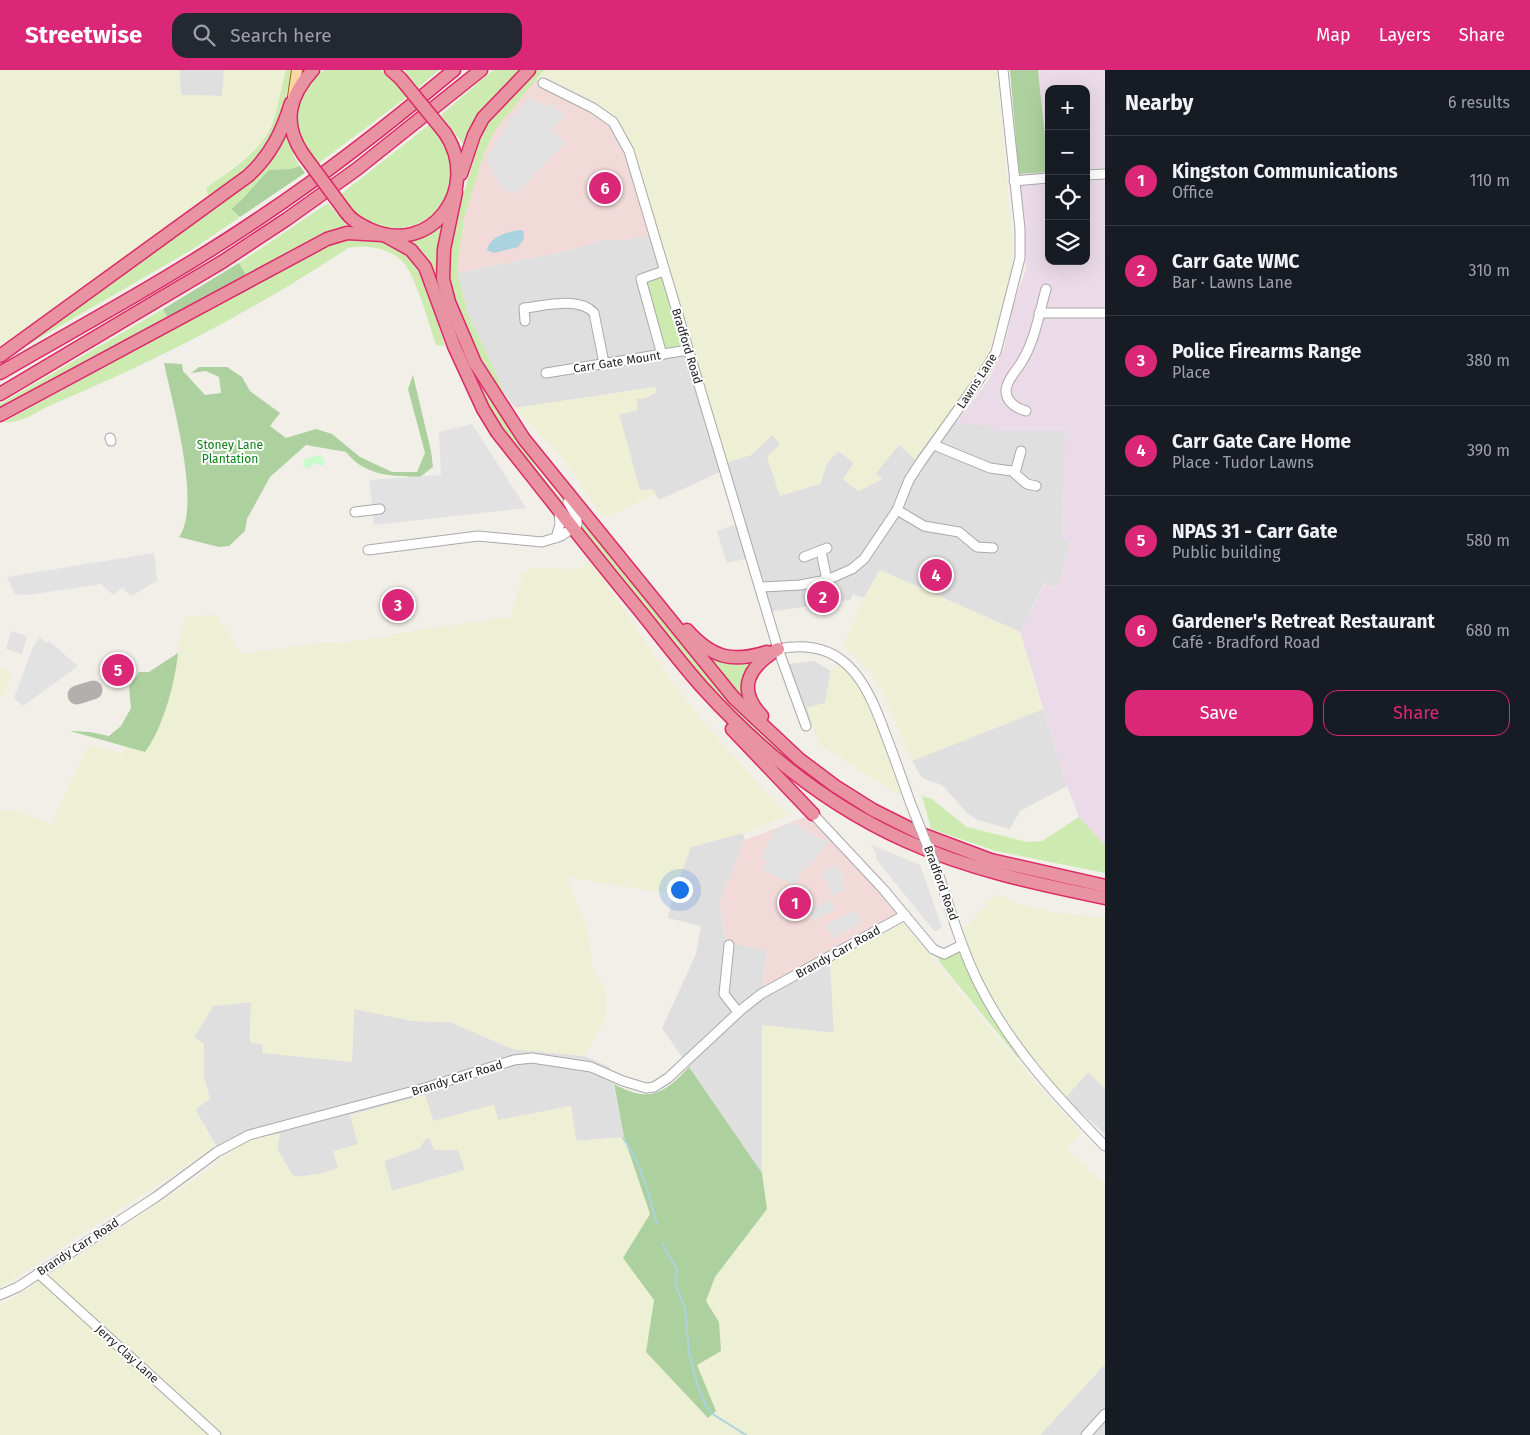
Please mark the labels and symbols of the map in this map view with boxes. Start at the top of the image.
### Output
pin: 6 [589,169,621,207]
street label: Bradford Road [669,306,705,386]
street label: Carr Gate Mount [572,348,662,376]
street label: Lawns Lane [954,351,1000,411]
park label: Stoney Lane Plantation [197,438,263,466]
pin: 4 [920,556,952,594]
pin: 2 [807,578,839,616]
pin: 3 [382,586,414,624]
pin: 5 [102,651,134,689]
street label: Bradford Road [921,844,961,922]
your location [667,877,693,903]
pin: 1 [779,884,811,922]
street label: Brandy Carr Road [793,923,883,981]
street label: Brandy Carr Road [410,1057,504,1099]
street label: Brandy Carr Road [35,1215,121,1279]
street label: Jerry Clay Lane [93,1322,161,1386]

